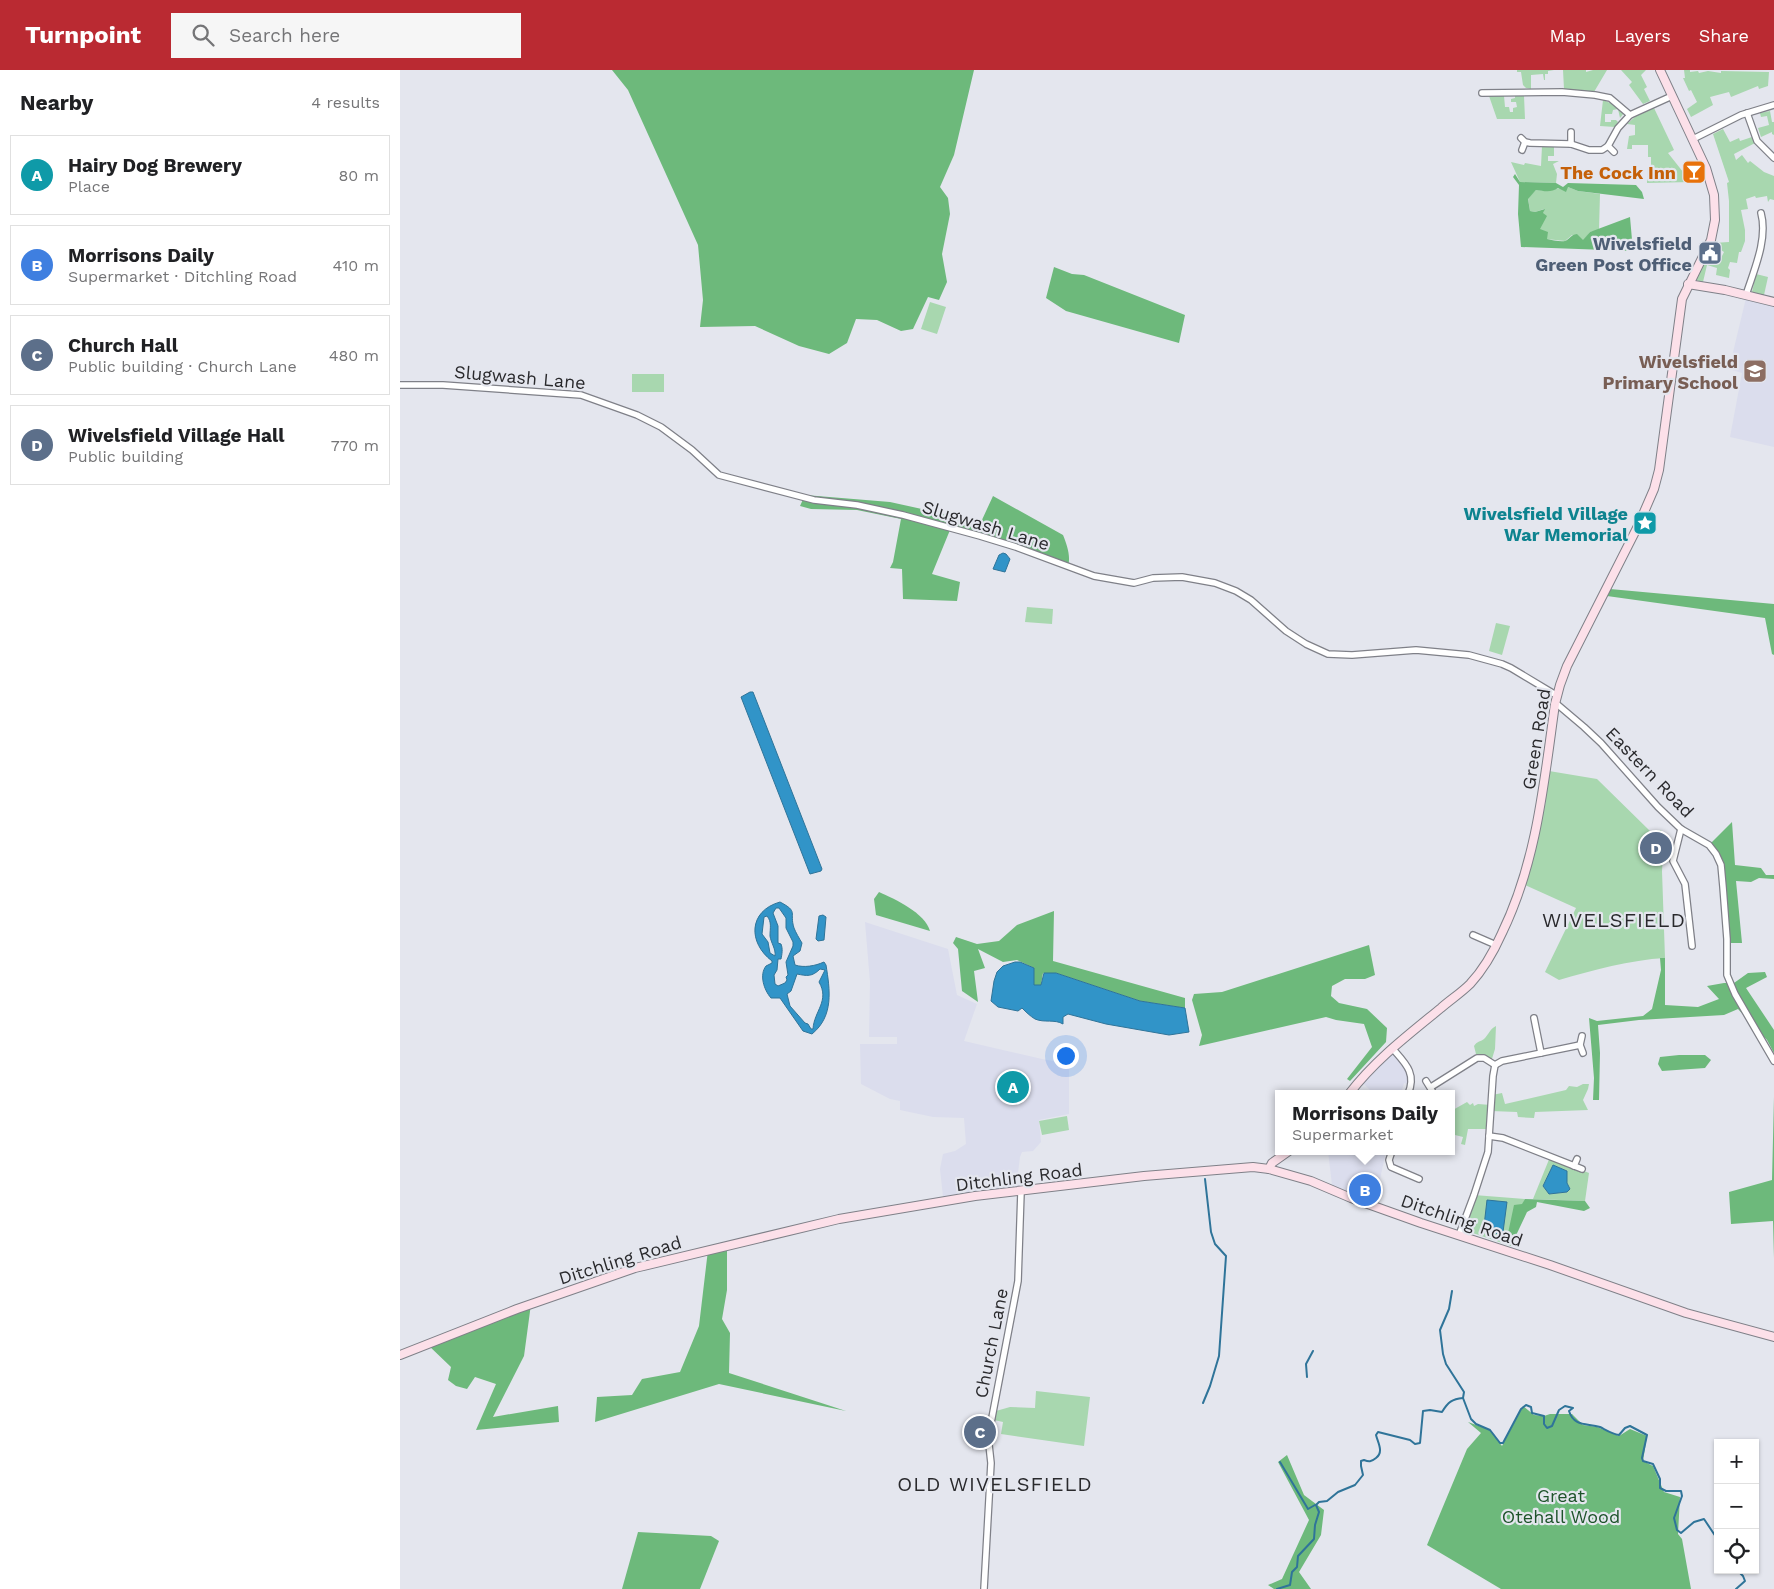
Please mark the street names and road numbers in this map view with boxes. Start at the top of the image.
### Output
street label: Slugwash Lane [453,361,587,393]
street label: Slugwash Lane [920,496,1052,554]
street label: Green Road [1518,687,1554,791]
street label: Eastern Road [1602,722,1698,822]
street label: Ditchling Road [954,1159,1084,1195]
street label: Ditchling Road [1398,1189,1526,1251]
street label: Ditchling Road [556,1231,684,1289]
street label: Church Lane [970,1286,1012,1400]

